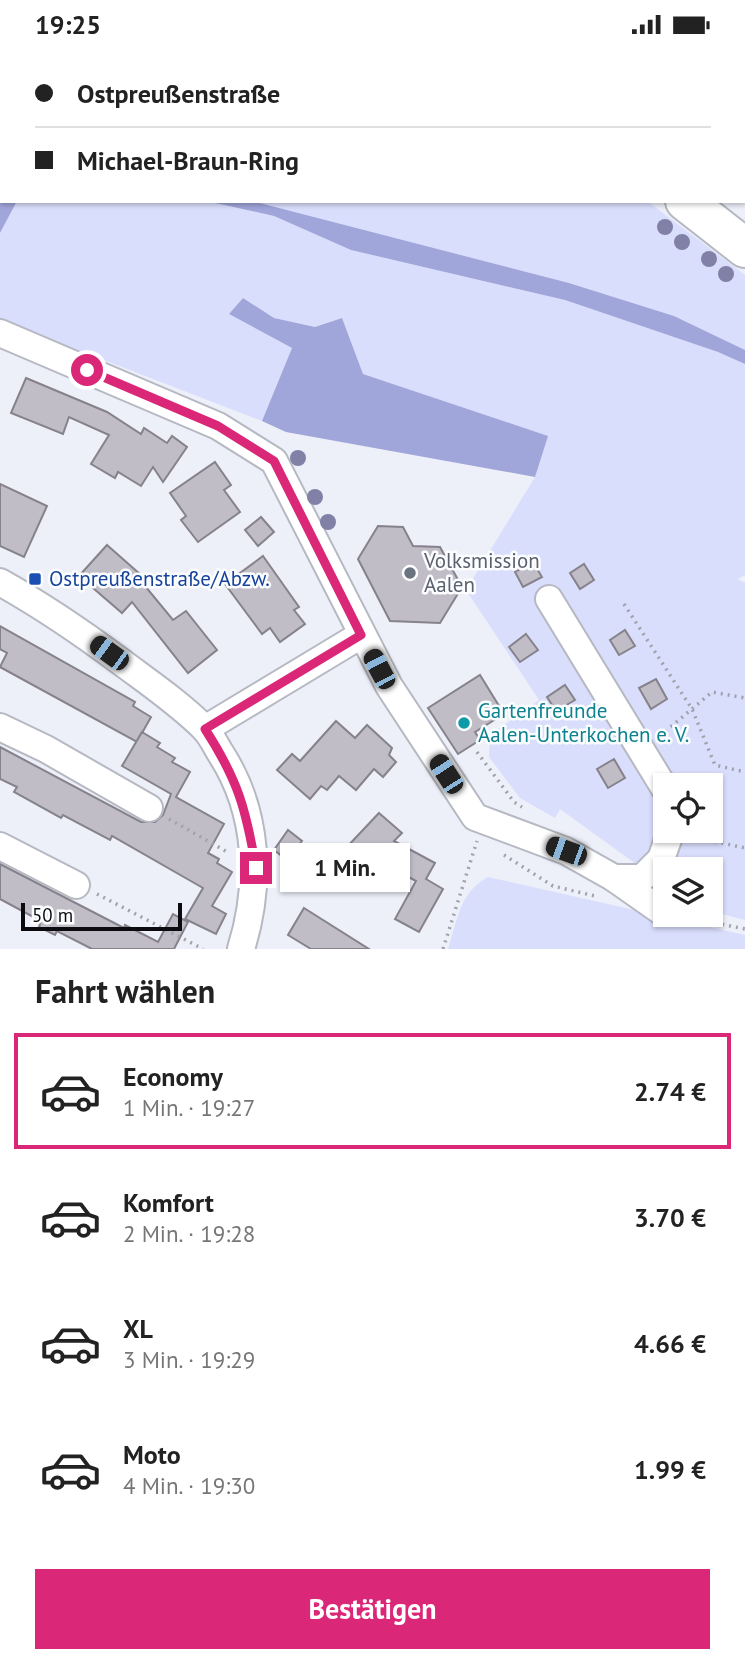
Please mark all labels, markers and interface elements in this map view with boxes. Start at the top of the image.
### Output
text: 19:25 [35,8,101,41]
text: Ostpreußenstraße [77,77,280,110]
text: Michael-Braun-Ring [77,144,299,177]
route start [71,354,103,386]
place label: Volksmission Aalen [423,547,540,598]
place label: Ostpreußenstraße/Abzw. [49,565,270,592]
marker: Volksmission Aalen [402,565,418,581]
marker: Ostpreußenstraße/Abzw. [27,571,43,587]
car [86,632,133,674]
car [360,646,399,692]
place label: Gartenfreunde Aalen-Unterkochen e. V. [478,697,689,748]
marker: Gartenfreunde Aalen-Unterkochen e. V. [456,715,472,731]
car [426,751,467,797]
map controls [653,773,723,927]
button: locate [653,773,723,843]
car [543,834,590,868]
callout: 1 Min. [280,843,410,893]
route end [240,852,272,884]
text: 1 Min. [314,853,376,882]
button: layers [653,857,723,927]
scale bar [21,900,182,932]
text: 50 m [32,903,73,927]
text: Fahrt wählen [35,970,215,1012]
icon: car [39,1060,102,1123]
text: Economy [123,1060,223,1093]
text: 2.74 € [634,1075,706,1108]
text: 1 Min. · 19:27 [123,1093,255,1122]
icon: car [39,1186,102,1249]
text: Komfort [123,1186,214,1219]
text: 3.70 € [634,1201,706,1234]
text: 2 Min. · 19:28 [123,1219,255,1248]
icon: car [39,1312,102,1375]
text: XL [123,1312,153,1345]
text: 4.66 € [634,1327,706,1360]
text: 3 Min. · 19:29 [123,1345,255,1374]
icon: car [39,1438,102,1501]
text: Moto [123,1438,181,1471]
text: 1.99 € [634,1453,706,1486]
text: 4 Min. · 19:30 [123,1471,255,1500]
button: Bestätigen [35,1569,710,1649]

